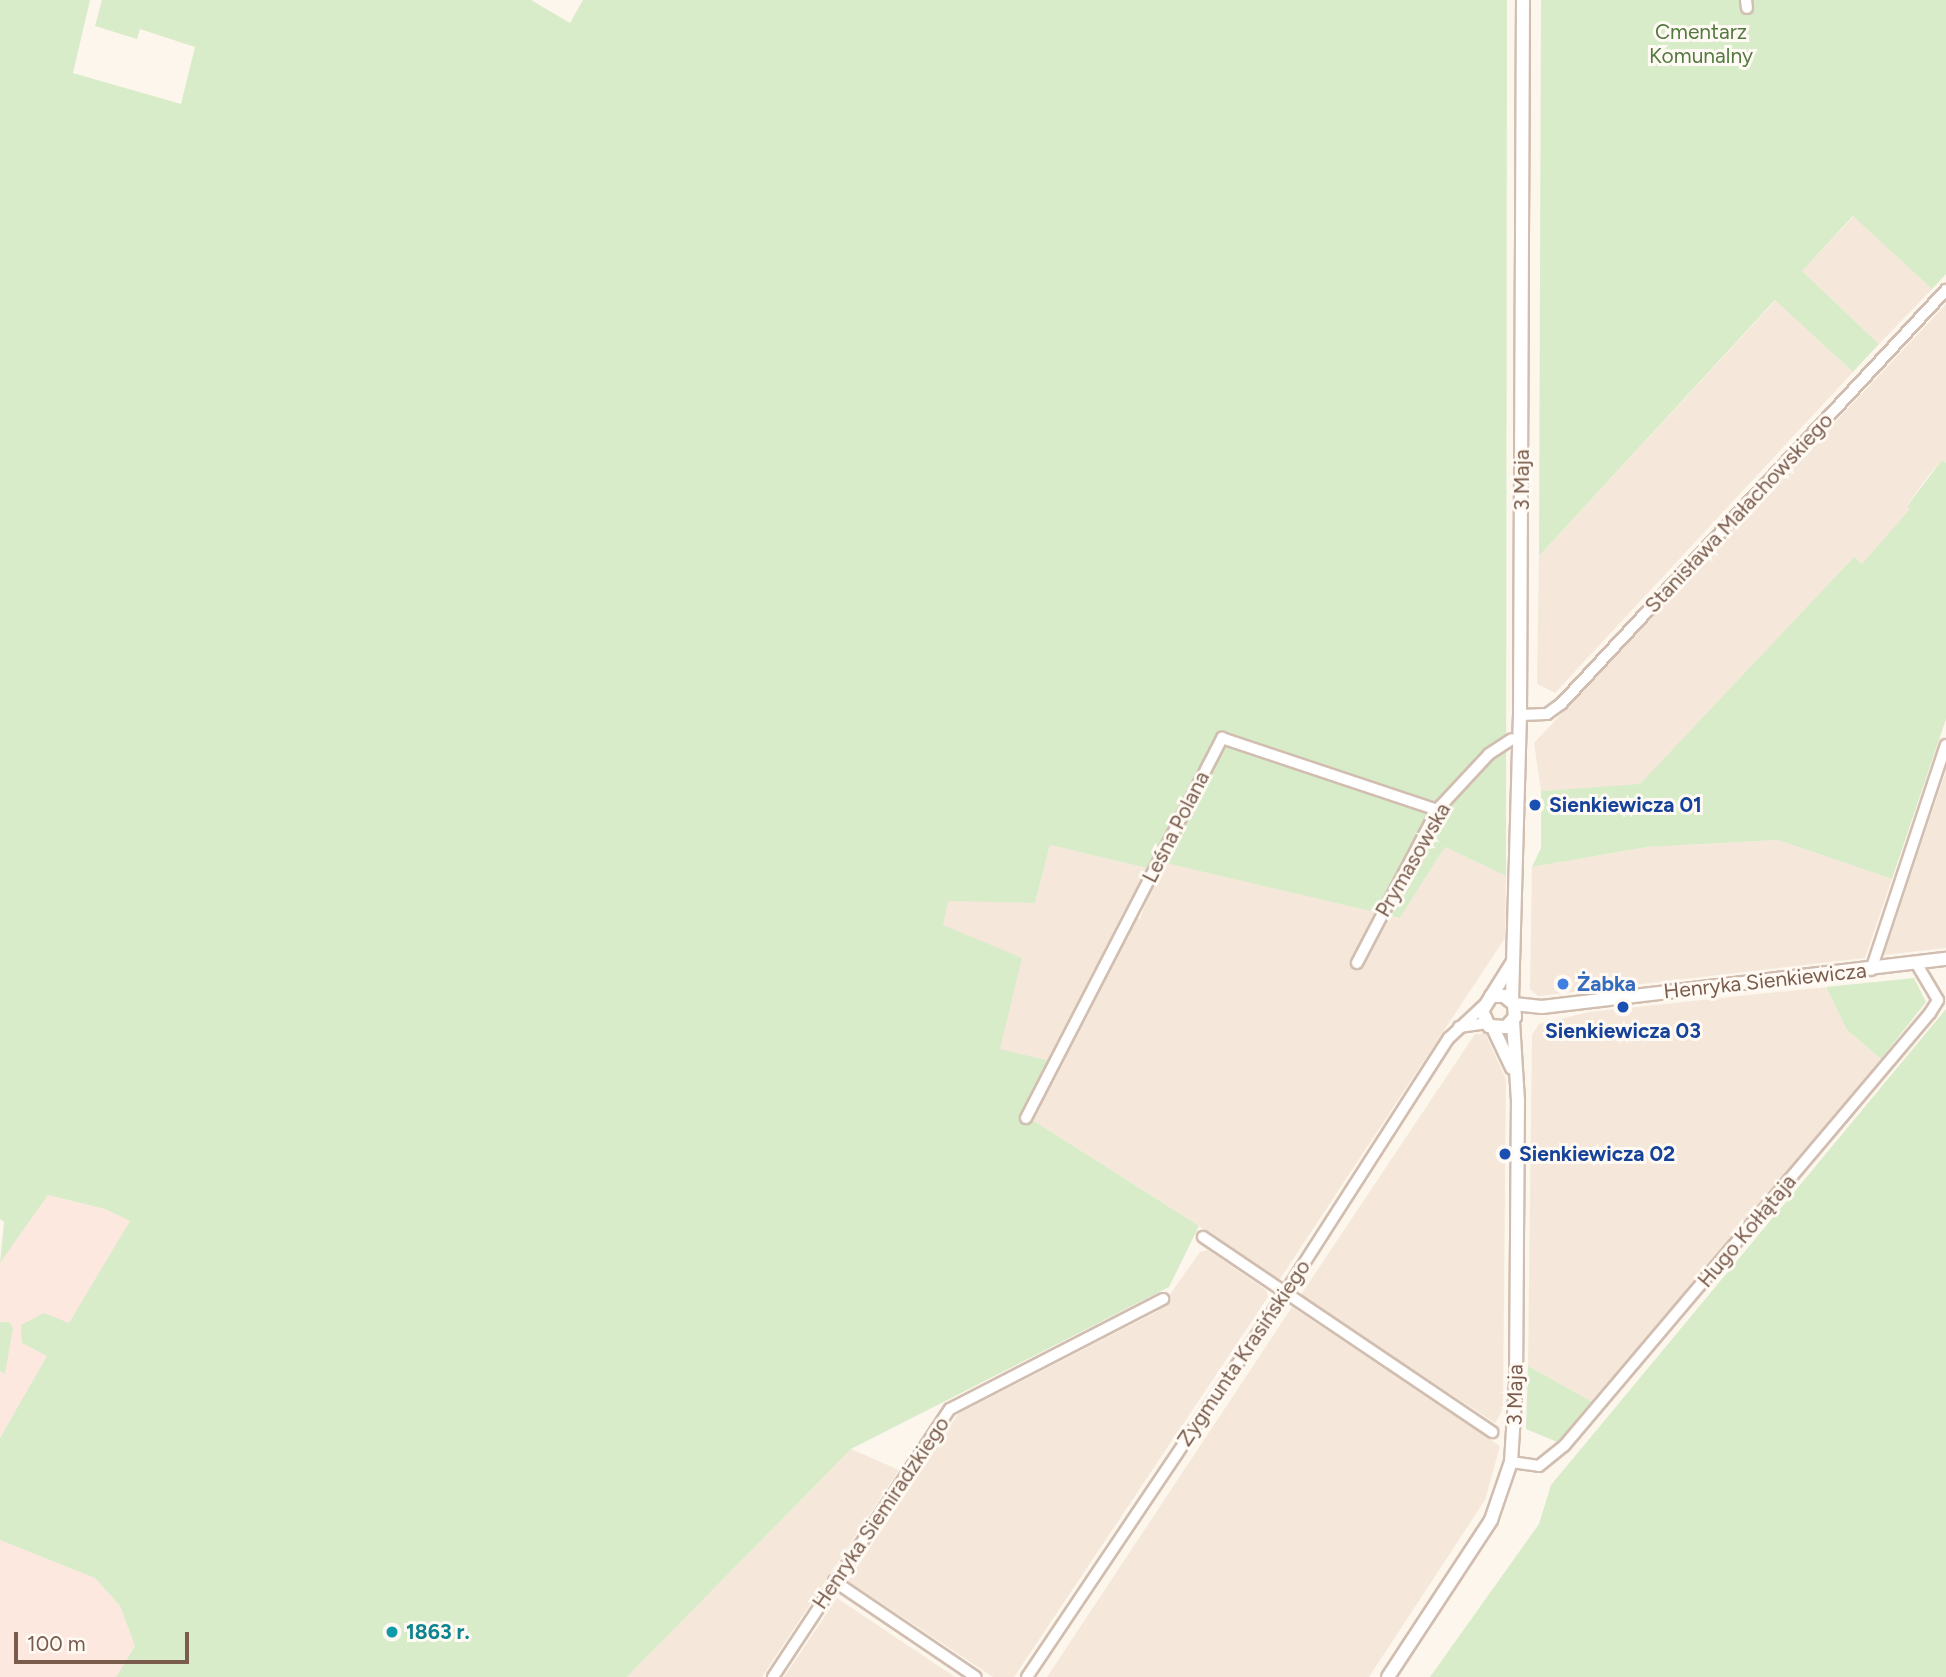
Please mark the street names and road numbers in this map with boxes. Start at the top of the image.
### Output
street label: Stanisława Małachowskiego [1640,408,1838,618]
street label: 3 Maja [1509,449,1535,511]
street label: Leśna Polana [1137,767,1215,887]
street label: Prymasowska [1370,799,1456,921]
street label: Henryka Sienkiewicza [1662,958,1868,1004]
street label: Hugo Kołłątaja [1693,1169,1801,1293]
street label: Zygmunta Krasińskiego [1172,1255,1316,1451]
street label: 3 Maja [1502,1364,1528,1426]
street label: Henryka Siemiradzkiego [807,1412,955,1614]

